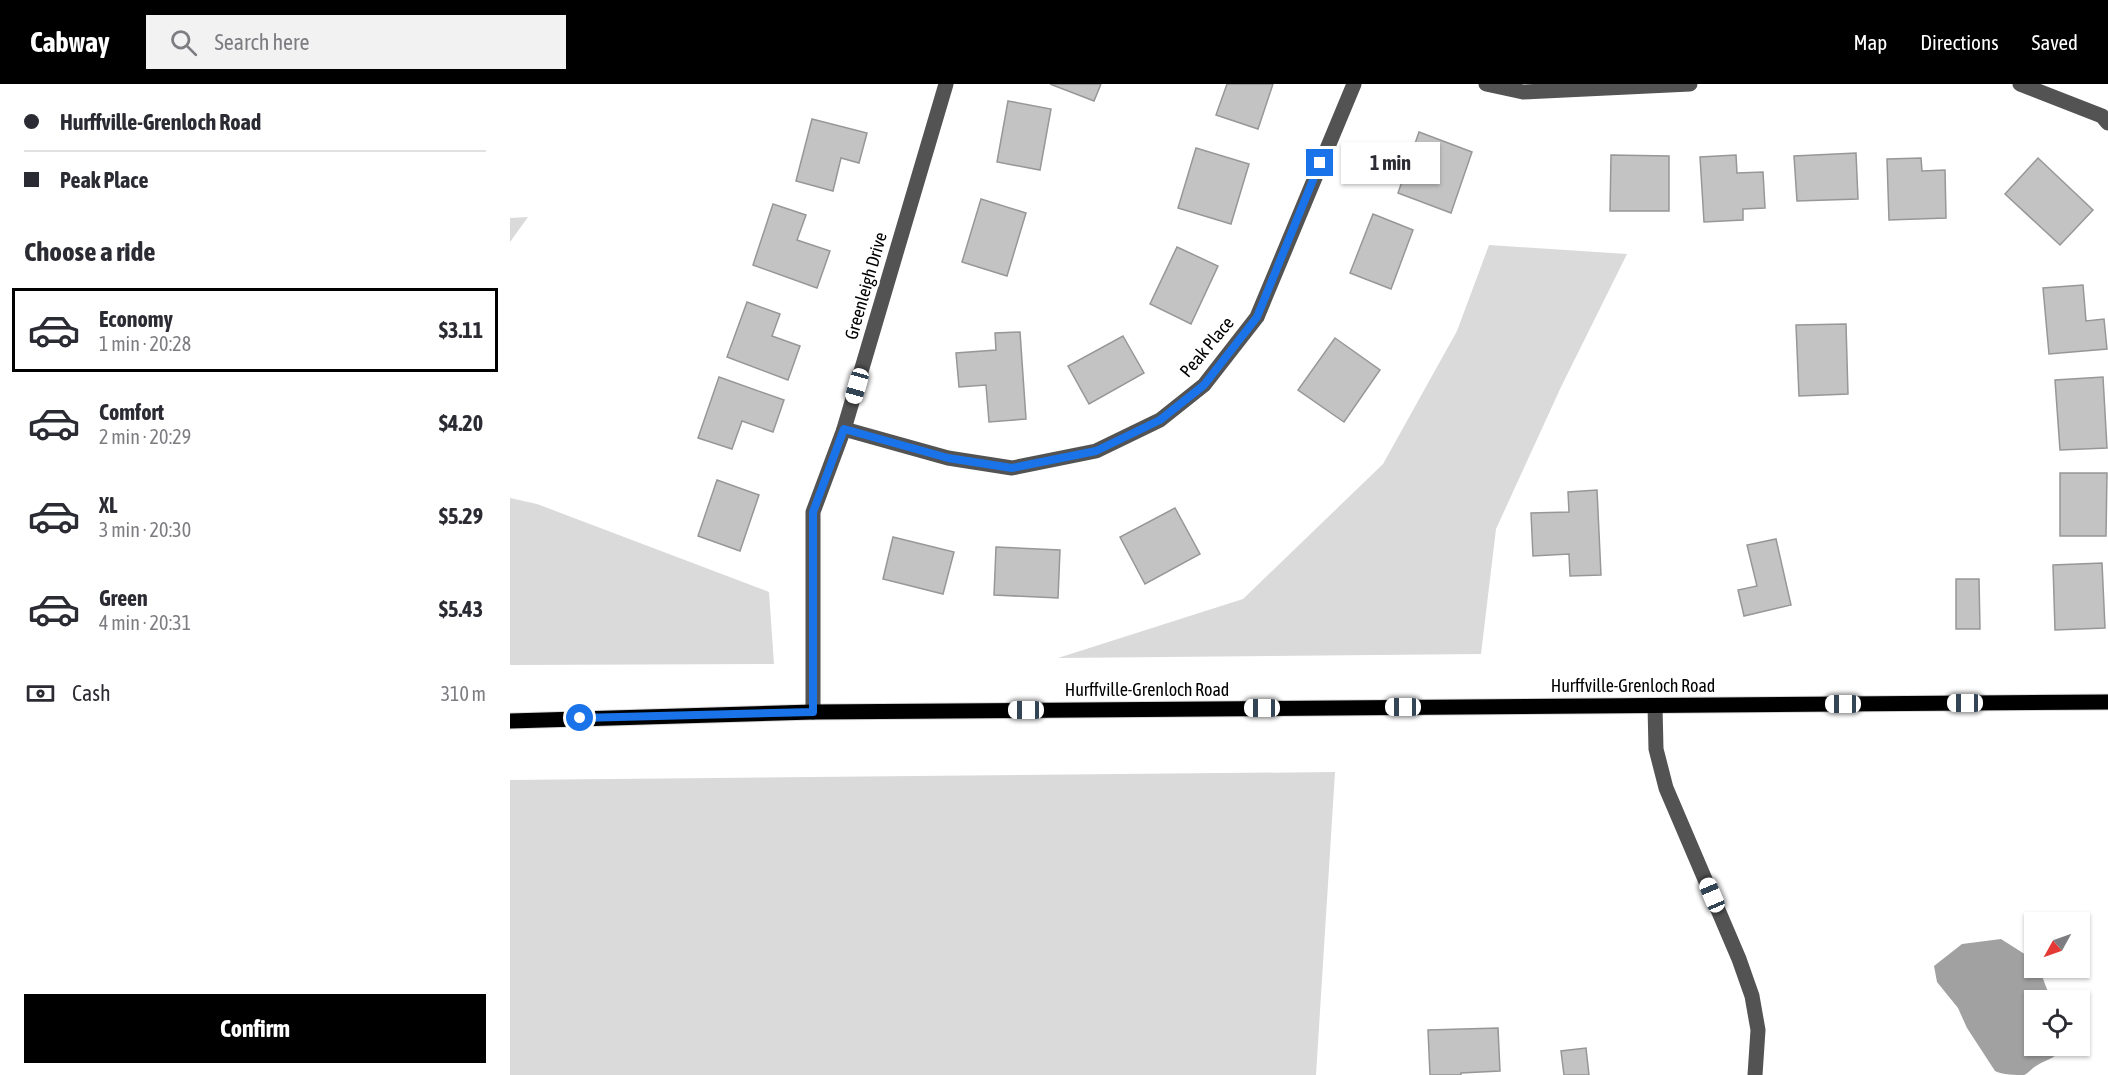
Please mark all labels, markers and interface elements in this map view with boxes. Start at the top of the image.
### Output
search box [146,15,566,69]
text: Cabway [30,26,110,58]
icon: search [167,26,200,59]
text: Search here [215,29,310,55]
text: Map [1853,30,1887,54]
text: Directions [1920,30,1999,54]
text: Saved [2032,30,2078,54]
text: Hurffville-Grenloch Road [60,109,261,135]
callout: 1 min [1341,142,1440,184]
route end [1306,149,1333,176]
text: 1 min [1370,151,1411,174]
text: Peak Place [60,167,148,193]
street label: Greenleigh Drive [840,230,891,342]
text: Choose a ride [24,236,156,267]
icon: car [27,303,81,357]
text: Economy [99,306,173,332]
street label: Peak Place [1175,312,1238,381]
text: $3.11 [439,317,483,343]
text: 1 min · 20:28 [99,332,191,355]
car [843,366,871,406]
icon: car [27,396,81,450]
text: Comfort [99,399,164,425]
text: $4.20 [439,410,483,436]
text: 2 min · 20:29 [99,425,191,448]
icon: car [27,489,81,543]
text: XL [99,492,117,518]
text: $5.29 [439,503,483,529]
text: 3 min · 20:30 [99,518,191,541]
icon: car [27,582,81,636]
text: Green [99,585,148,611]
text: $5.43 [439,596,483,622]
text: 4 min · 20:31 [99,611,191,634]
street label: Hurffville-Grenloch Road [1551,675,1715,696]
icon: cash [24,677,57,710]
street label: Hurffville-Grenloch Road [1065,679,1229,700]
text: Cash [72,680,111,706]
text: 310 m [441,682,486,705]
car [1947,694,1983,712]
car [1825,695,1861,713]
car [1385,698,1421,716]
car [1244,699,1280,717]
car [1008,701,1044,719]
route start [566,704,593,731]
car [1697,875,1727,915]
north arrow [2024,912,2090,978]
map controls [2024,912,2090,1056]
button: locate [2024,990,2090,1056]
button: Confirm [24,994,486,1063]

